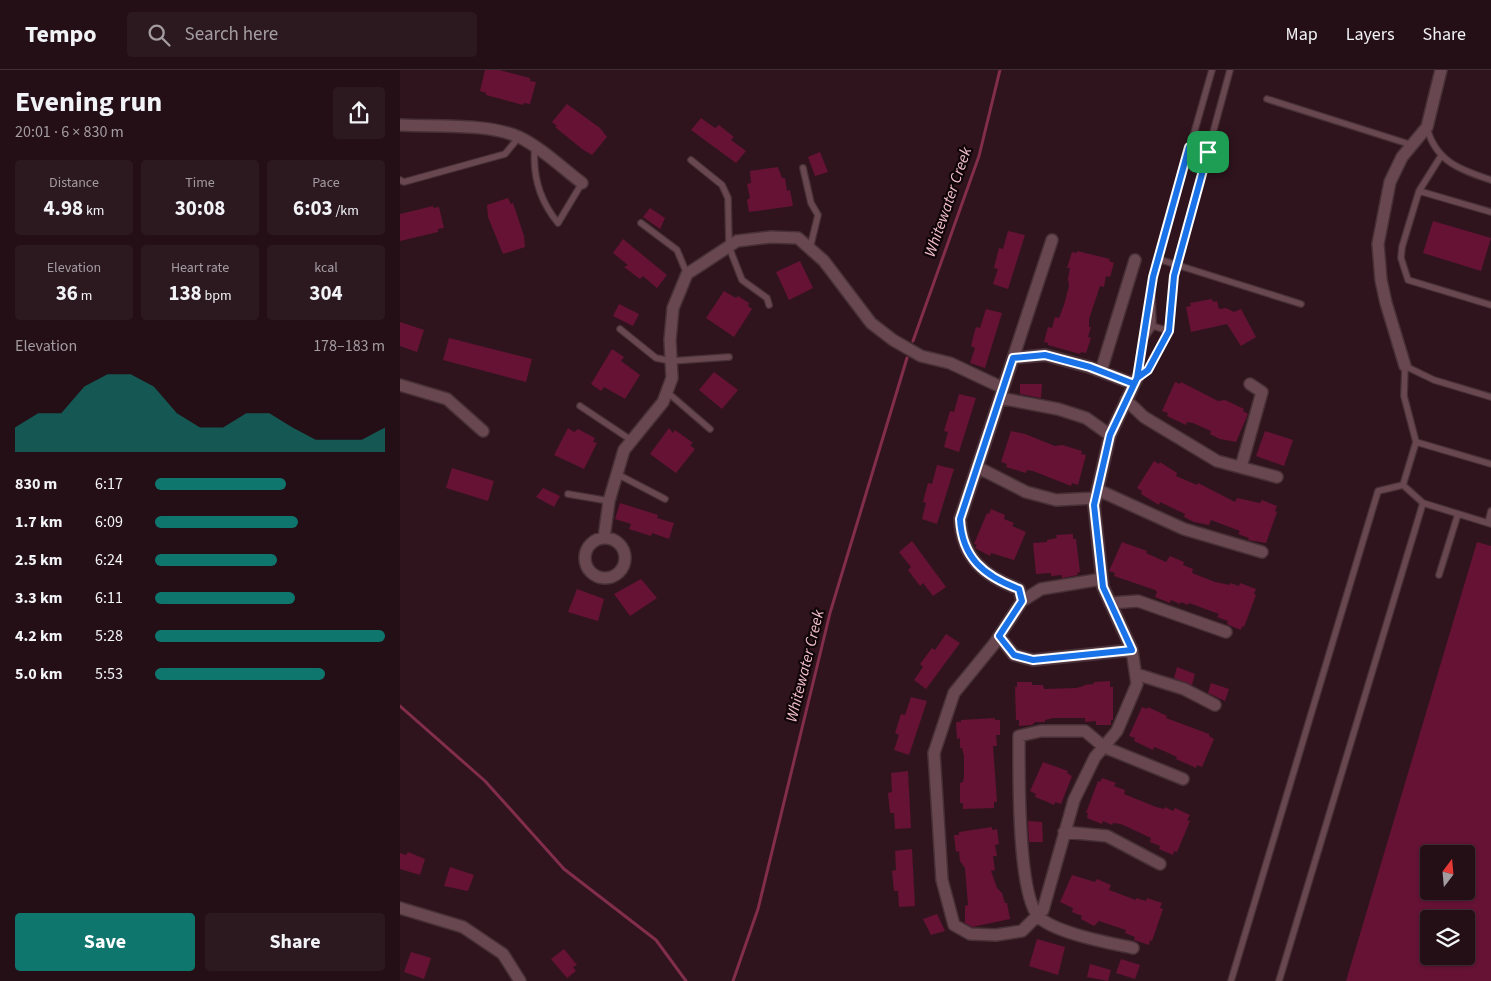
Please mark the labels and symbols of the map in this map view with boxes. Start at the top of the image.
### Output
pin [1187,131,1229,173]
water label: Whitewater Creek [919,144,977,260]
water label: Whitewater Creek [780,607,830,724]
north arrow [1420,845,1475,900]

